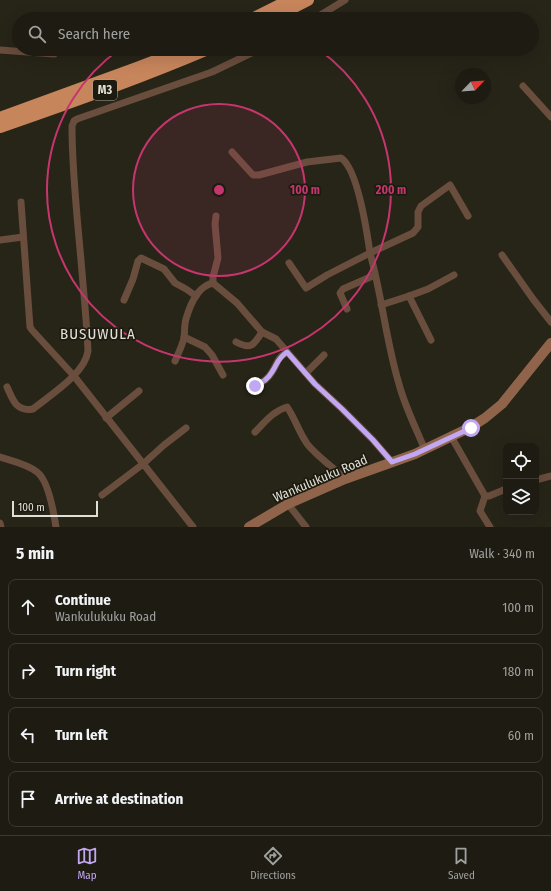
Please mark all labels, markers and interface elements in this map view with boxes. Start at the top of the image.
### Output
search box [12,12,539,56]
icon: search [26,23,48,45]
text: Search here [58,25,130,43]
north arrow [455,68,491,104]
road number: M3 [93,80,117,100]
centre of rings [212,183,226,197]
text: 100 m [290,183,320,197]
text: 200 m [375,183,406,197]
district label: BUSUWULA [60,325,136,343]
route end [246,377,264,395]
route start [462,419,480,437]
map controls [503,443,539,515]
button: locate [503,443,539,479]
street label: Wankulukuku Road [271,452,370,505]
button: layers [503,479,539,515]
scale bar [12,499,98,518]
text: 100 m [18,501,45,514]
text: 5 min [16,543,54,564]
text: Walk · 340 m [469,546,535,561]
text: Continue [55,591,111,609]
icon: ahead [17,596,39,618]
text: 100 m [502,600,534,615]
text: Wankulukuku Road [55,609,156,624]
icon: right [17,660,39,682]
text: Turn right [55,662,116,680]
text: 180 m [503,664,534,679]
icon: left [17,724,39,746]
text: Turn left [55,726,108,744]
text: 60 m [508,728,534,743]
icon: arrive [17,788,39,810]
text: Arrive at destination [55,790,183,808]
tab: Map [76,845,98,882]
tab: Directions [250,845,296,882]
tab: Saved [448,845,475,882]

